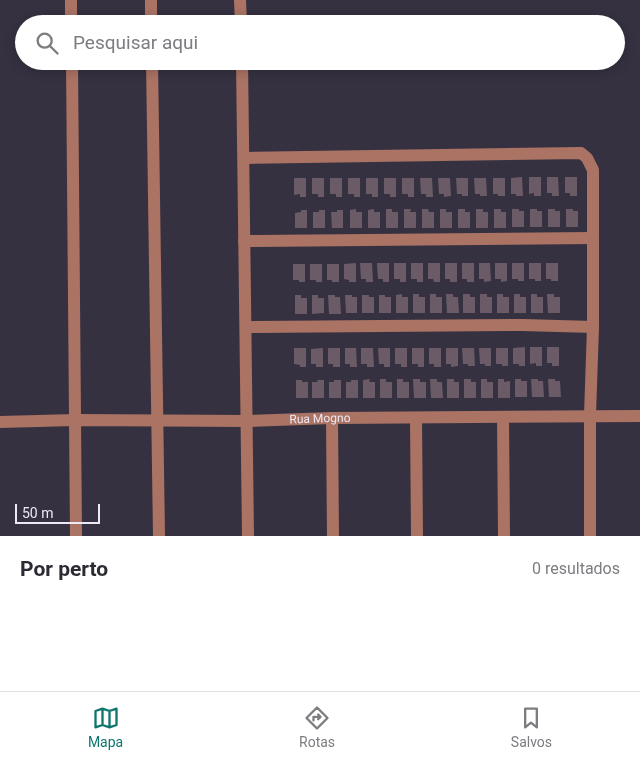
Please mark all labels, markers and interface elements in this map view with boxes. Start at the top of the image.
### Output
search box [15,15,625,70]
icon: search [33,29,61,57]
text: Pesquisar aqui [73,31,198,54]
street label: Rua Mogno [289,411,351,426]
scale bar [15,501,100,524]
text: 50 m [22,505,54,521]
text: Por perto [20,557,108,581]
text: 0 resultados [532,559,620,578]
tab: Mapa [88,704,123,750]
tab: Rotas [299,704,335,750]
tab: Salvos [511,704,552,750]

